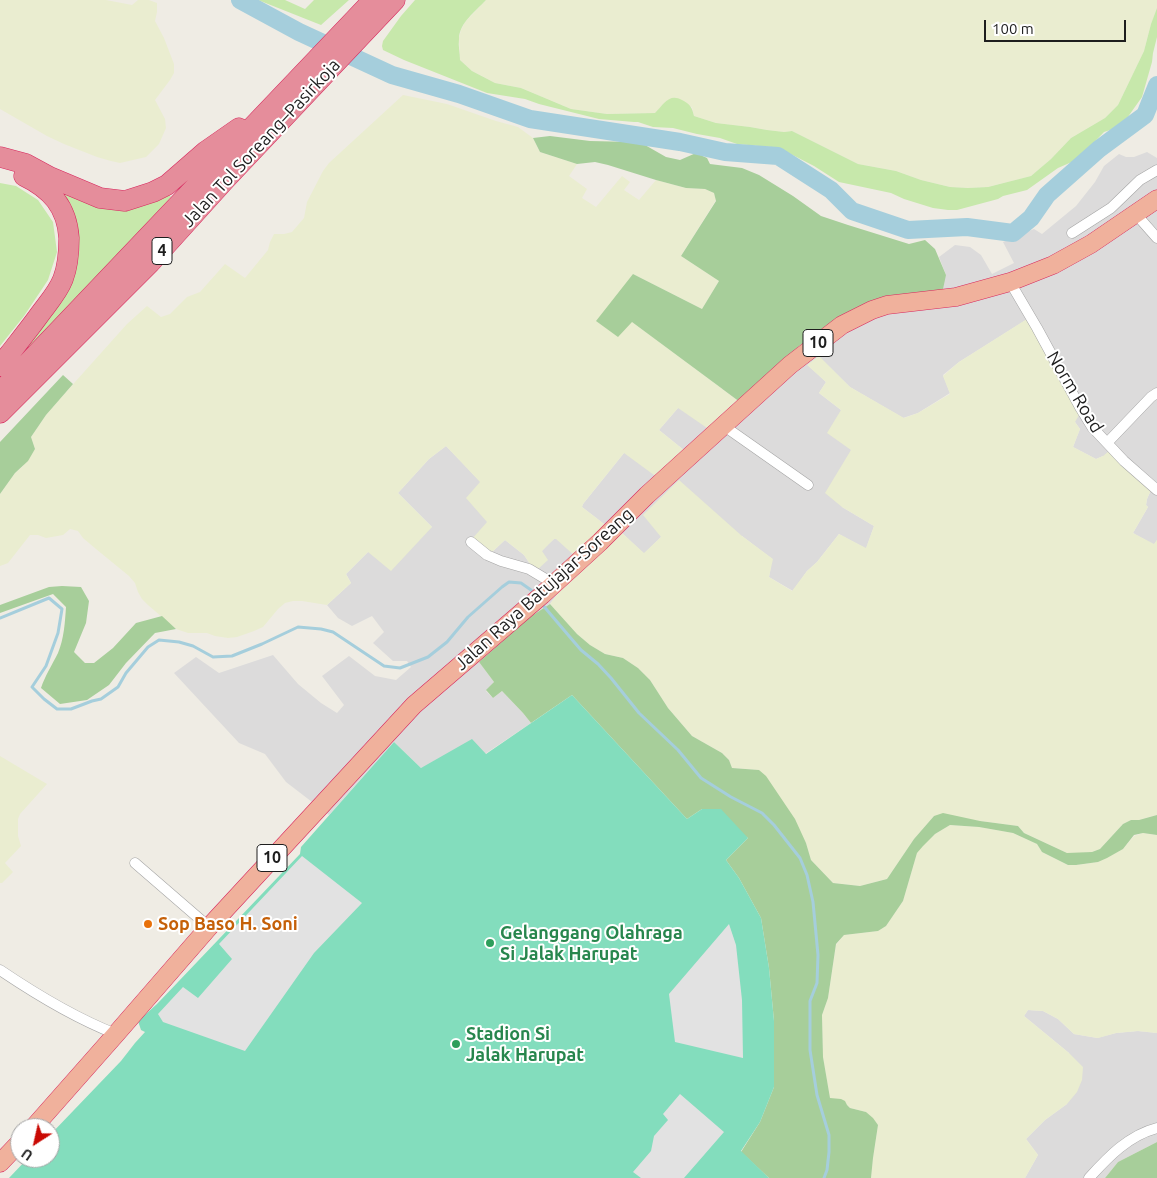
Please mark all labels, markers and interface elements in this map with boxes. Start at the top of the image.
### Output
scale bar [987,10,1130,42]
text: 100 m [992,20,1034,37]
street label: Jalan Tol Soreang–Pasirkoja [177,54,345,232]
road number: 4 [152,238,172,264]
road number: 10 [803,329,833,356]
street label: Norm Road [1042,347,1108,437]
street label: Jalan Raya Batujajar-Soreang [450,503,638,675]
road number: 10 [257,844,287,871]
place label: Sop Baso H. Soni [158,913,298,935]
marker: Sop Baso H. Soni [142,918,154,930]
place label: Gelanggang Olahraga Si Jalak Harupat [500,922,683,964]
marker: Gelanggang Olahraga Si Jalak Harupat [484,937,496,949]
place label: Stadion Si Jalak Harupat [466,1023,584,1066]
marker: Stadion Si Jalak Harupat [450,1038,462,1050]
north arrow [10,1118,60,1168]
text: U [18,1145,36,1164]

